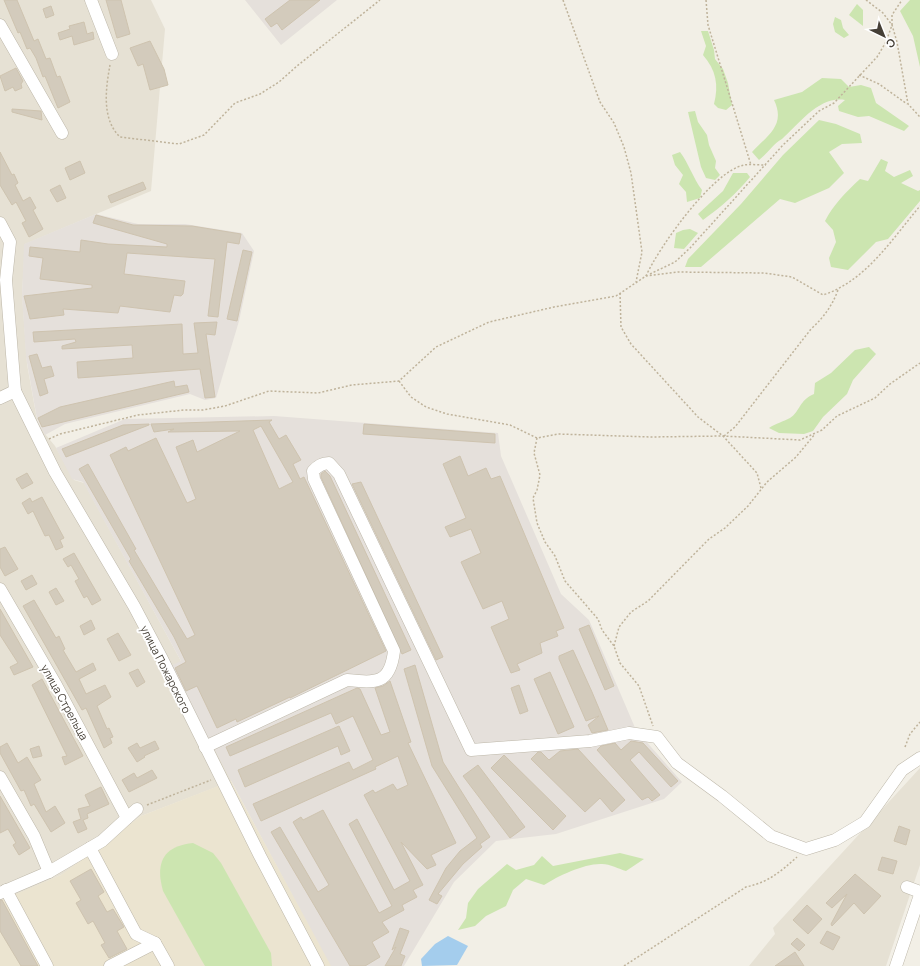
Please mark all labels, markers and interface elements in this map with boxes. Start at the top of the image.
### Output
north arrow [864,16,904,56]
text: С [883,35,899,52]
street label: улица Пожарского [137,622,195,716]
street label: улица Стрельца [38,661,92,743]

